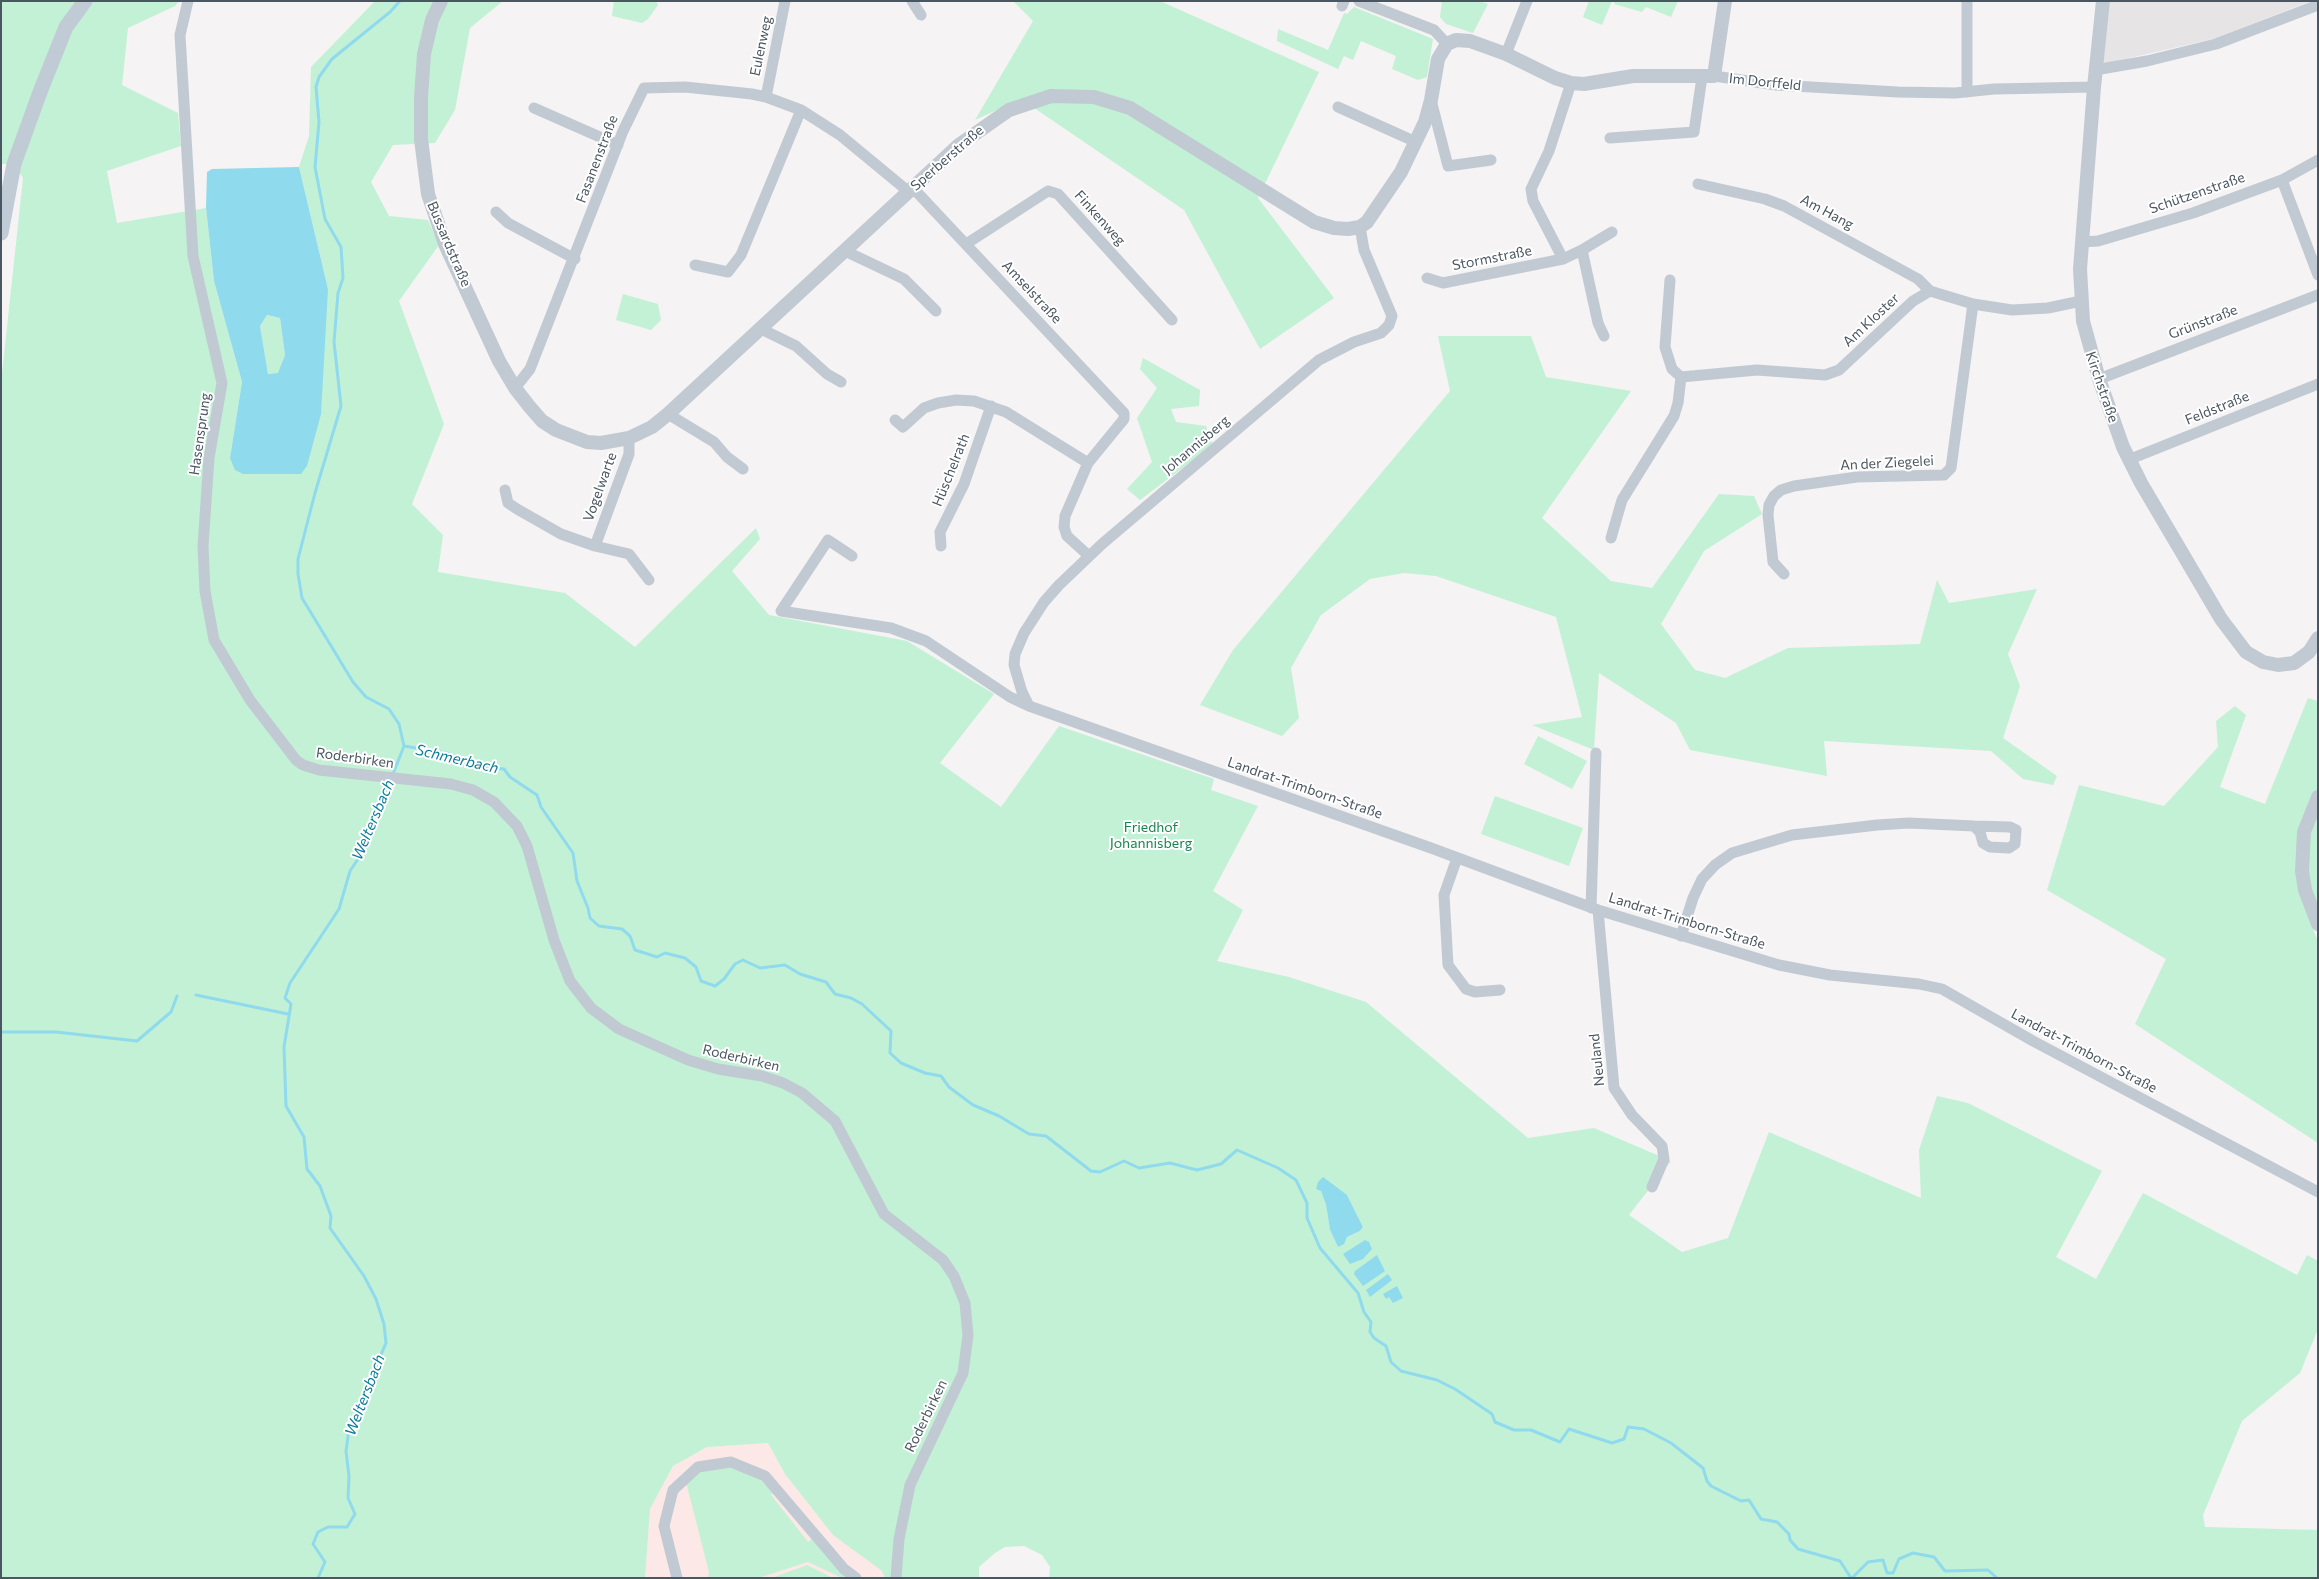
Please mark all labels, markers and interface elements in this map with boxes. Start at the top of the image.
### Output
street label: Eulenweg [746,14,776,78]
street label: Im Dorffeld [1728,70,1802,94]
street label: Fasanenstraße [573,113,621,205]
street label: Sperberstraße [907,122,987,194]
street label: Schützenstraße [2147,169,2247,217]
street label: Finkenweg [1071,187,1129,249]
street label: Am Hang [1797,191,1857,233]
street label: Bussardstraße [423,199,475,289]
street label: Stormstraße [1451,242,1533,274]
street label: Amselstraße [999,257,1065,327]
street label: Am Kloster [1839,290,1903,350]
street label: Grünstraße [2166,301,2240,343]
street label: Kirchstraße [2082,349,2122,425]
street label: Feldstraße [2183,388,2251,428]
street label: Hasensprung [186,392,214,476]
street label: Johannisberg [1159,412,1233,478]
street label: Hüschelrath [929,431,973,509]
street label: Vogelwarte [580,450,620,524]
street label: An der Ziegelei [1840,452,1934,474]
water label: Schmerbach [414,741,500,777]
street label: Roderbirken [315,744,395,772]
street label: Landrat-Trimborn-Straße [1225,754,1385,822]
water label: Weltersbach [348,777,398,863]
park label: Friedhof Johannisberg [1110,819,1192,852]
street label: Landrat-Trimborn-Straße [1607,889,1767,953]
street label: Landrat-Trimborn-Straße [2008,1005,2160,1097]
street label: Neuland [1586,1033,1608,1087]
street label: Roderbirken [701,1041,781,1075]
water label: Weltersbach [341,1352,389,1438]
street label: Roderbirken [901,1377,951,1455]

